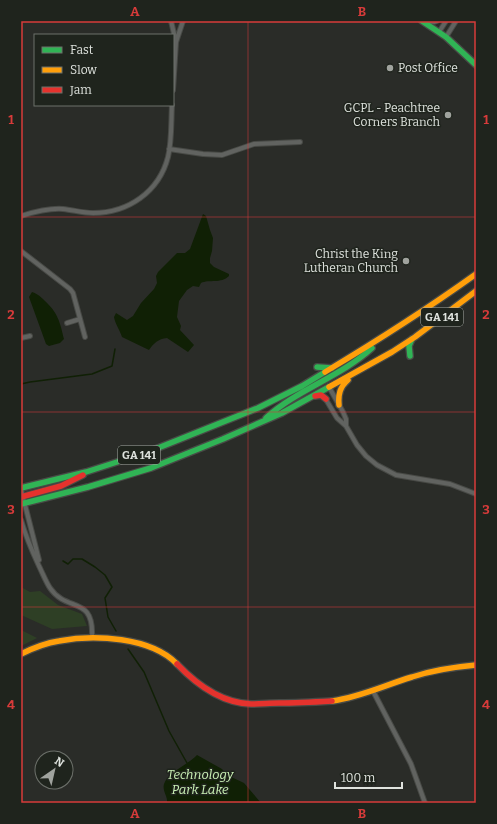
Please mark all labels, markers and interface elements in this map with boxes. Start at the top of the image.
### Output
text: A [130,4,140,19]
text: B [358,4,366,19]
legend [34,34,174,106]
text: Fast [70,43,94,57]
place label: Post Office [398,61,458,75]
text: Slow [70,63,97,77]
marker: Post Office [385,63,395,73]
text: Jam [69,83,92,97]
place label: GCPL - Peachtree Corners Branch [344,101,441,129]
marker: GCPL - Peachtree Corners Branch [443,110,453,120]
text: 1 [8,112,14,127]
text: 1 [483,112,489,127]
place label: Christ the King Lutheran Church [304,247,399,275]
marker: Christ the King Lutheran Church [401,256,411,266]
text: 2 [7,307,15,322]
text: 2 [482,307,490,322]
road number: GA 141 [421,308,463,326]
road number: GA 141 [118,446,160,464]
text: 3 [7,502,15,517]
text: 3 [482,502,490,517]
text: 4 [7,697,15,712]
text: 4 [482,697,490,712]
north arrow [34,750,74,790]
text: N [52,754,67,770]
scale bar [335,764,402,790]
water label: Technology Park Lake [167,767,235,797]
text: 100 m [341,771,376,785]
text: A [130,806,140,821]
text: B [358,806,366,821]

